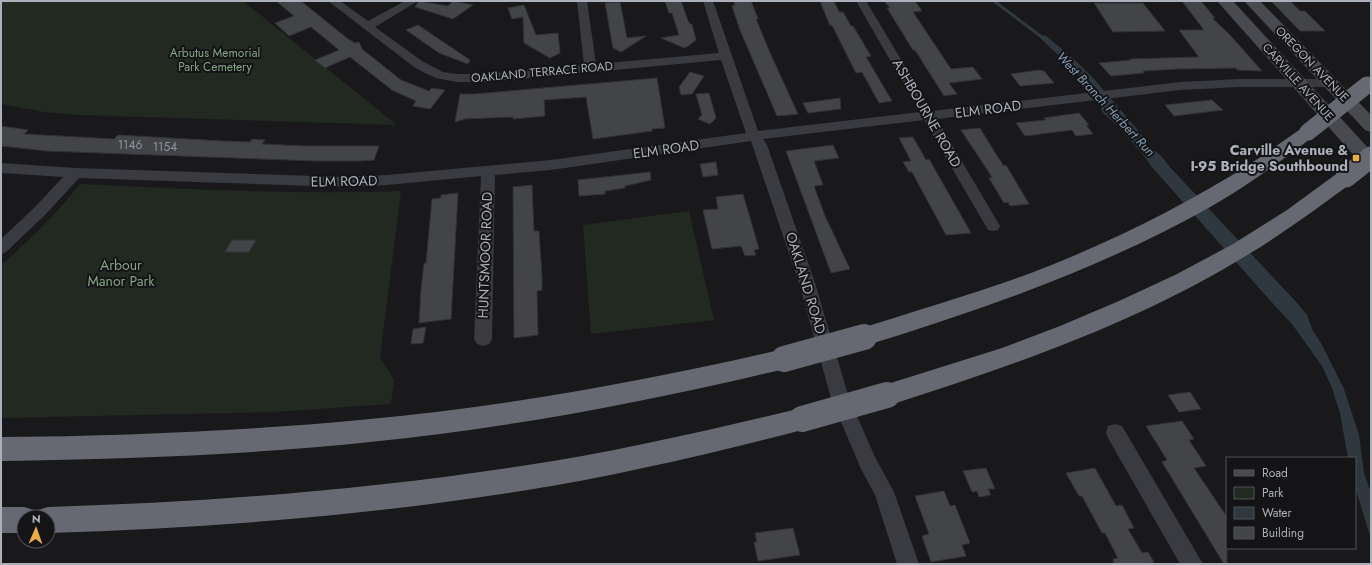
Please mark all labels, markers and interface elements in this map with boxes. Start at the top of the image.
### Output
street label: OREGON AVENUE [1271,22,1353,106]
street label: CARVILLE AVENUE [1258,39,1338,125]
park label: Arbutus Memorial Park Cemetery [170,44,260,76]
water label: West Branch Herbert Run [1052,47,1160,161]
street label: ASHBOURNE ROAD [888,55,966,171]
street label: OAKLAND TERRACE ROAD [470,57,614,87]
street label: ELM ROAD [954,95,1022,123]
street label: ELM ROAD [632,134,700,164]
house number: 1146 [118,136,142,154]
house number: 1154 [153,138,177,156]
place label: Carville Avenue & I-95 Bridge Southbound [1190,140,1348,176]
marker: Carville Avenue & I-95 Bridge Southbound [1351,153,1361,163]
street label: ELM ROAD [310,170,378,192]
street label: HUNTSMOOR ROAD [473,191,497,319]
street label: OAKLAND ROAD [781,230,831,336]
park label: Arbour Manor Park [87,255,155,291]
legend [1226,457,1356,549]
text: Road [1262,464,1288,482]
text: Park [1262,484,1284,502]
text: Water [1262,504,1293,522]
north arrow [16,509,56,549]
text: N [32,511,41,527]
text: Building [1262,524,1304,542]

